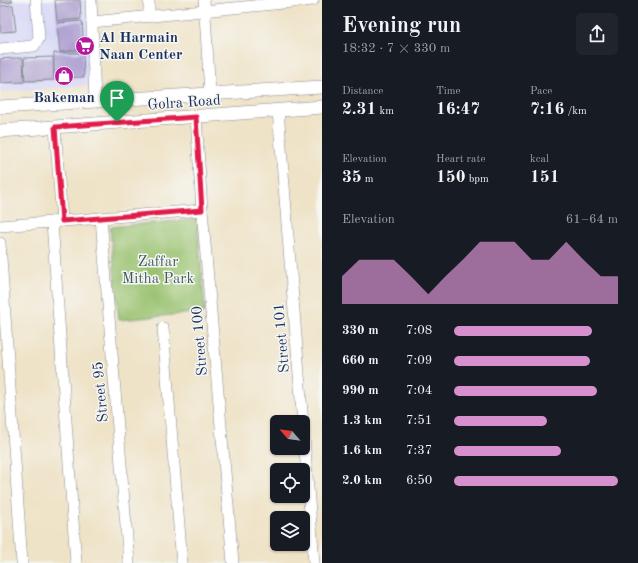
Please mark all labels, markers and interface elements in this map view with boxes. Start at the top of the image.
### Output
button: share [576,13,618,55]
text: Evening run [342,15,461,37]
place label: Al Harmain Naan Center [99,31,183,63]
supermarket icon: Al Harmain Naan Center [74,35,96,57]
text: 18:32 · 7 × 330 m [342,42,450,55]
shop icon: Bakeman [53,65,75,87]
pin [100,81,134,122]
text: Distance [342,86,383,97]
text: Time [436,86,461,97]
text: Pace [530,86,552,97]
icon: arrive [106,87,128,109]
place label: Bakeman [33,91,95,106]
street label: Golra Road [147,93,221,114]
text: 2.31 [342,101,376,118]
text: 16:47 [436,101,480,118]
text: 7:16 [530,101,564,118]
text: km [376,106,394,117]
text: /km [564,106,587,117]
text: Elevation [342,154,387,165]
text: Heart rate [436,154,485,165]
text: kcal [530,154,549,165]
text: 35 [342,169,362,186]
text: 150 [436,169,466,186]
text: 151 [530,169,560,186]
text: m [362,174,374,185]
text: bpm [466,174,489,185]
text: Elevation [342,213,395,226]
text: 61–64 m [566,213,618,226]
park label: Zaffar Mitha Park [122,255,194,287]
street label: Street 101 [272,302,293,373]
street label: Street 100 [190,305,211,376]
text: 330 m [342,324,379,337]
text: 7:08 [406,324,432,337]
text: 660 m [342,354,379,367]
text: 7:09 [406,354,432,367]
street label: Street 95 [91,361,112,423]
text: 990 m [342,384,379,397]
text: 7:04 [406,384,432,397]
text: 1.3 km [342,414,382,427]
text: 7:51 [406,414,432,427]
north arrow [270,415,310,455]
map controls [270,415,310,551]
text: 1.6 km [342,444,382,457]
text: 7:37 [406,444,432,457]
button: locate [270,463,310,503]
text: 2.0 km [342,474,382,487]
text: 6:50 [406,474,432,487]
button: layers [270,511,310,551]

